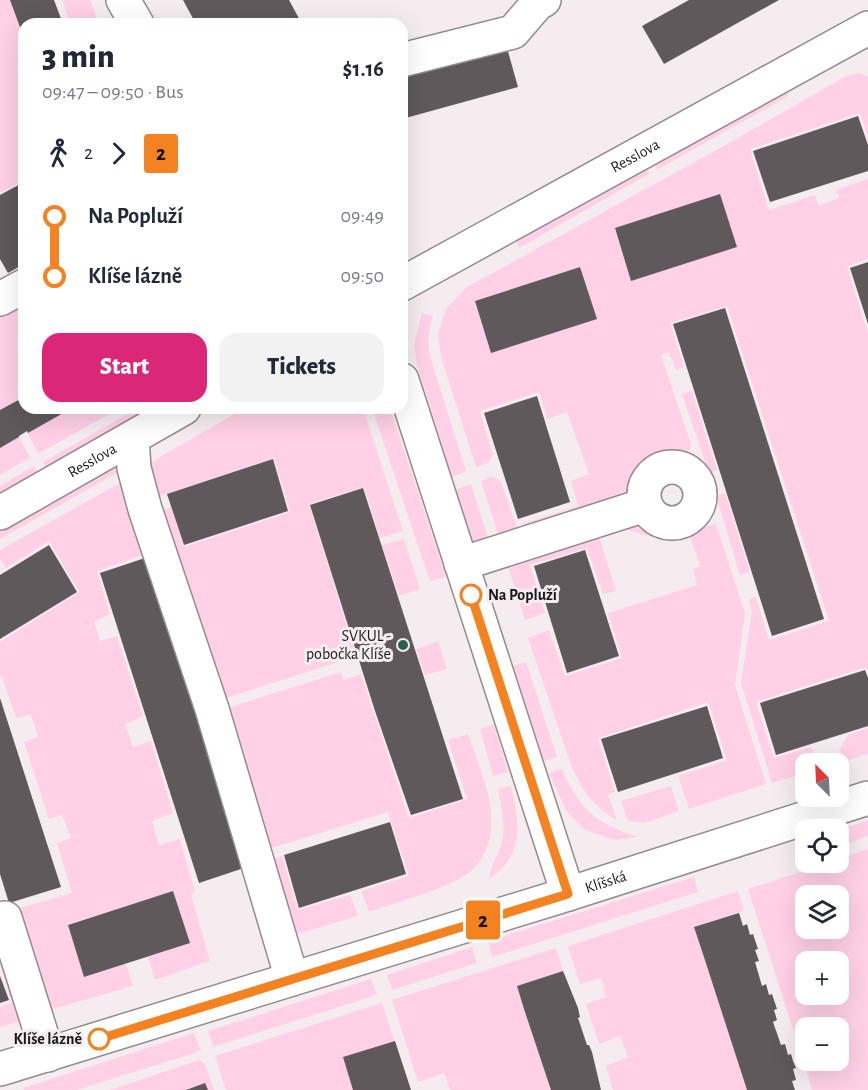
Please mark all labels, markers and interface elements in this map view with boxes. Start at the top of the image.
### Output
text: 3 min [42,41,115,74]
text: $1.16 [343,58,384,80]
text: 09:47 – 09:50 · Bus [42,82,184,102]
street label: Resslova [608,136,662,176]
icon: walk [42,137,75,170]
icon: forward [102,137,135,170]
text: 2 [84,143,93,163]
text: 2 [156,143,166,164]
text: Na Popluží [88,205,183,227]
text: 09:49 [340,206,384,226]
text: Klíše lázně [88,265,182,287]
text: 09:50 [341,266,384,286]
button: Start [42,333,207,402]
button: Tickets [219,333,384,402]
street label: Resslova [65,440,119,481]
marker: Na Popluží [460,584,482,606]
place label: Na Popluží [488,587,558,603]
place label: SVKUL - pobočka Klíše [306,628,391,662]
marker: SVKUL - pobočka Klíše [396,638,410,652]
north arrow [795,753,849,807]
map controls [795,753,849,1071]
button: locate [795,819,849,873]
street label: Klíšská [583,868,629,896]
button: layers [795,885,849,939]
line badge: 2 [464,900,502,940]
text: 2 [478,910,488,931]
button: + [795,951,849,1005]
button: − [795,1017,849,1071]
marker: Klíše lázně [88,1028,110,1050]
place label: Klíše lázně [13,1031,82,1047]

